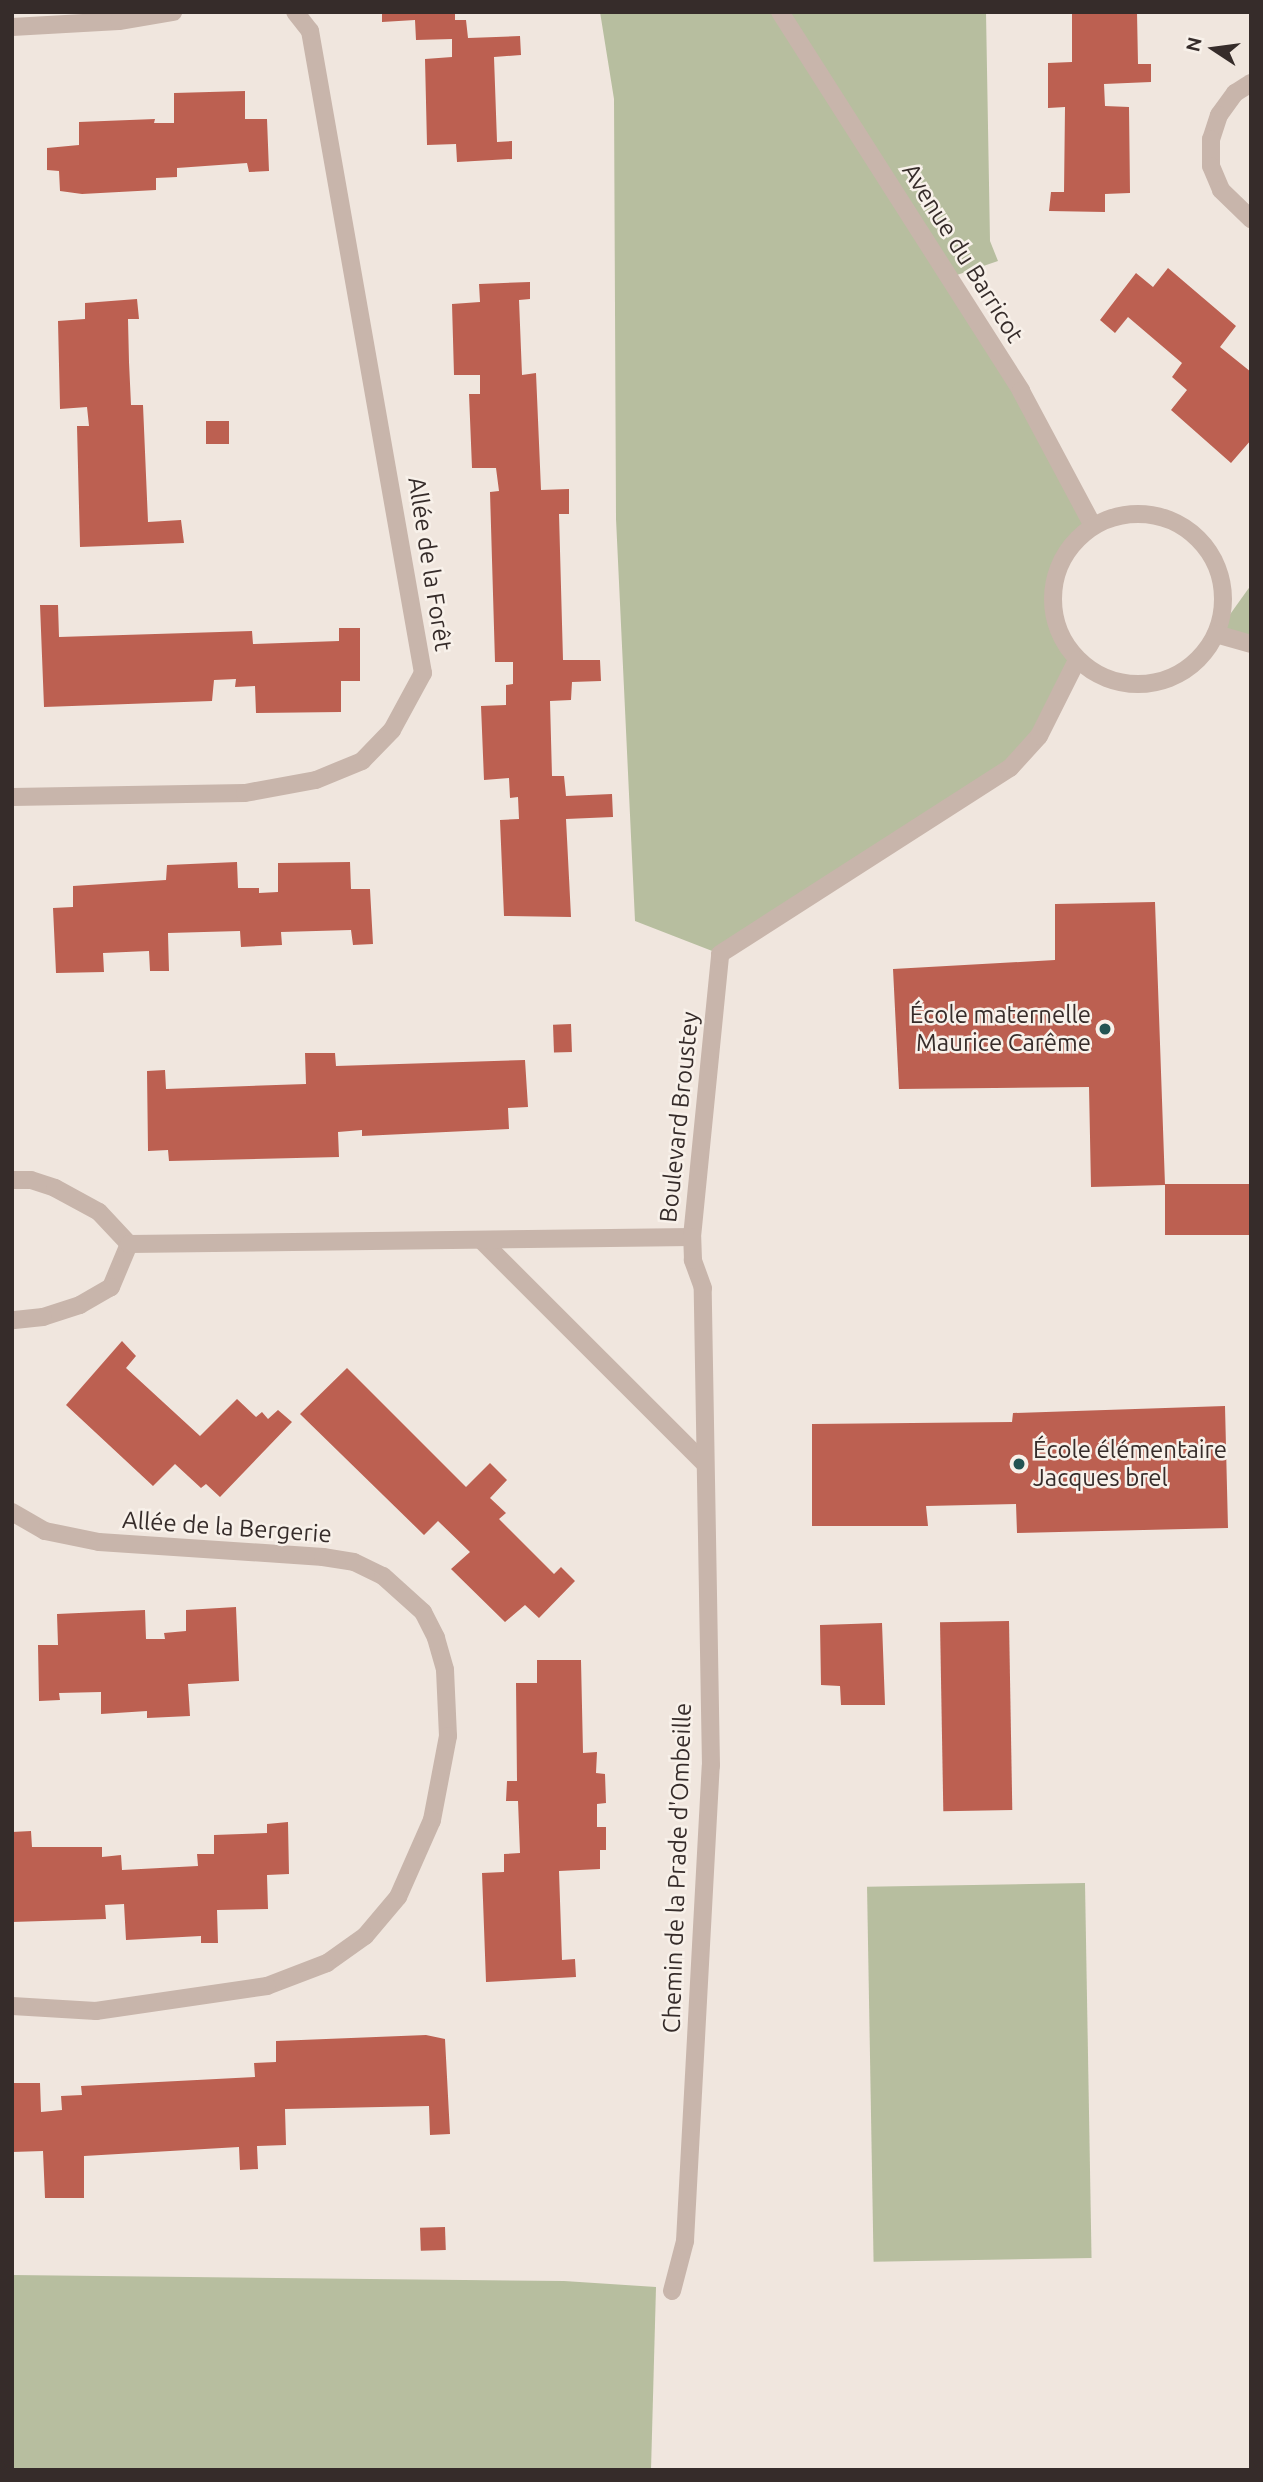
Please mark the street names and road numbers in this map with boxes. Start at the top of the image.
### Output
street label: Avenue du Barricot [896,158,1030,348]
street label: Allée de la Forêt [402,475,458,653]
street label: Boulevard Broustey [654,1010,704,1224]
street label: Allée de la Bergerie [121,1505,333,1549]
street label: Chemin de la Prade d'Ombeille [657,1702,697,2034]

